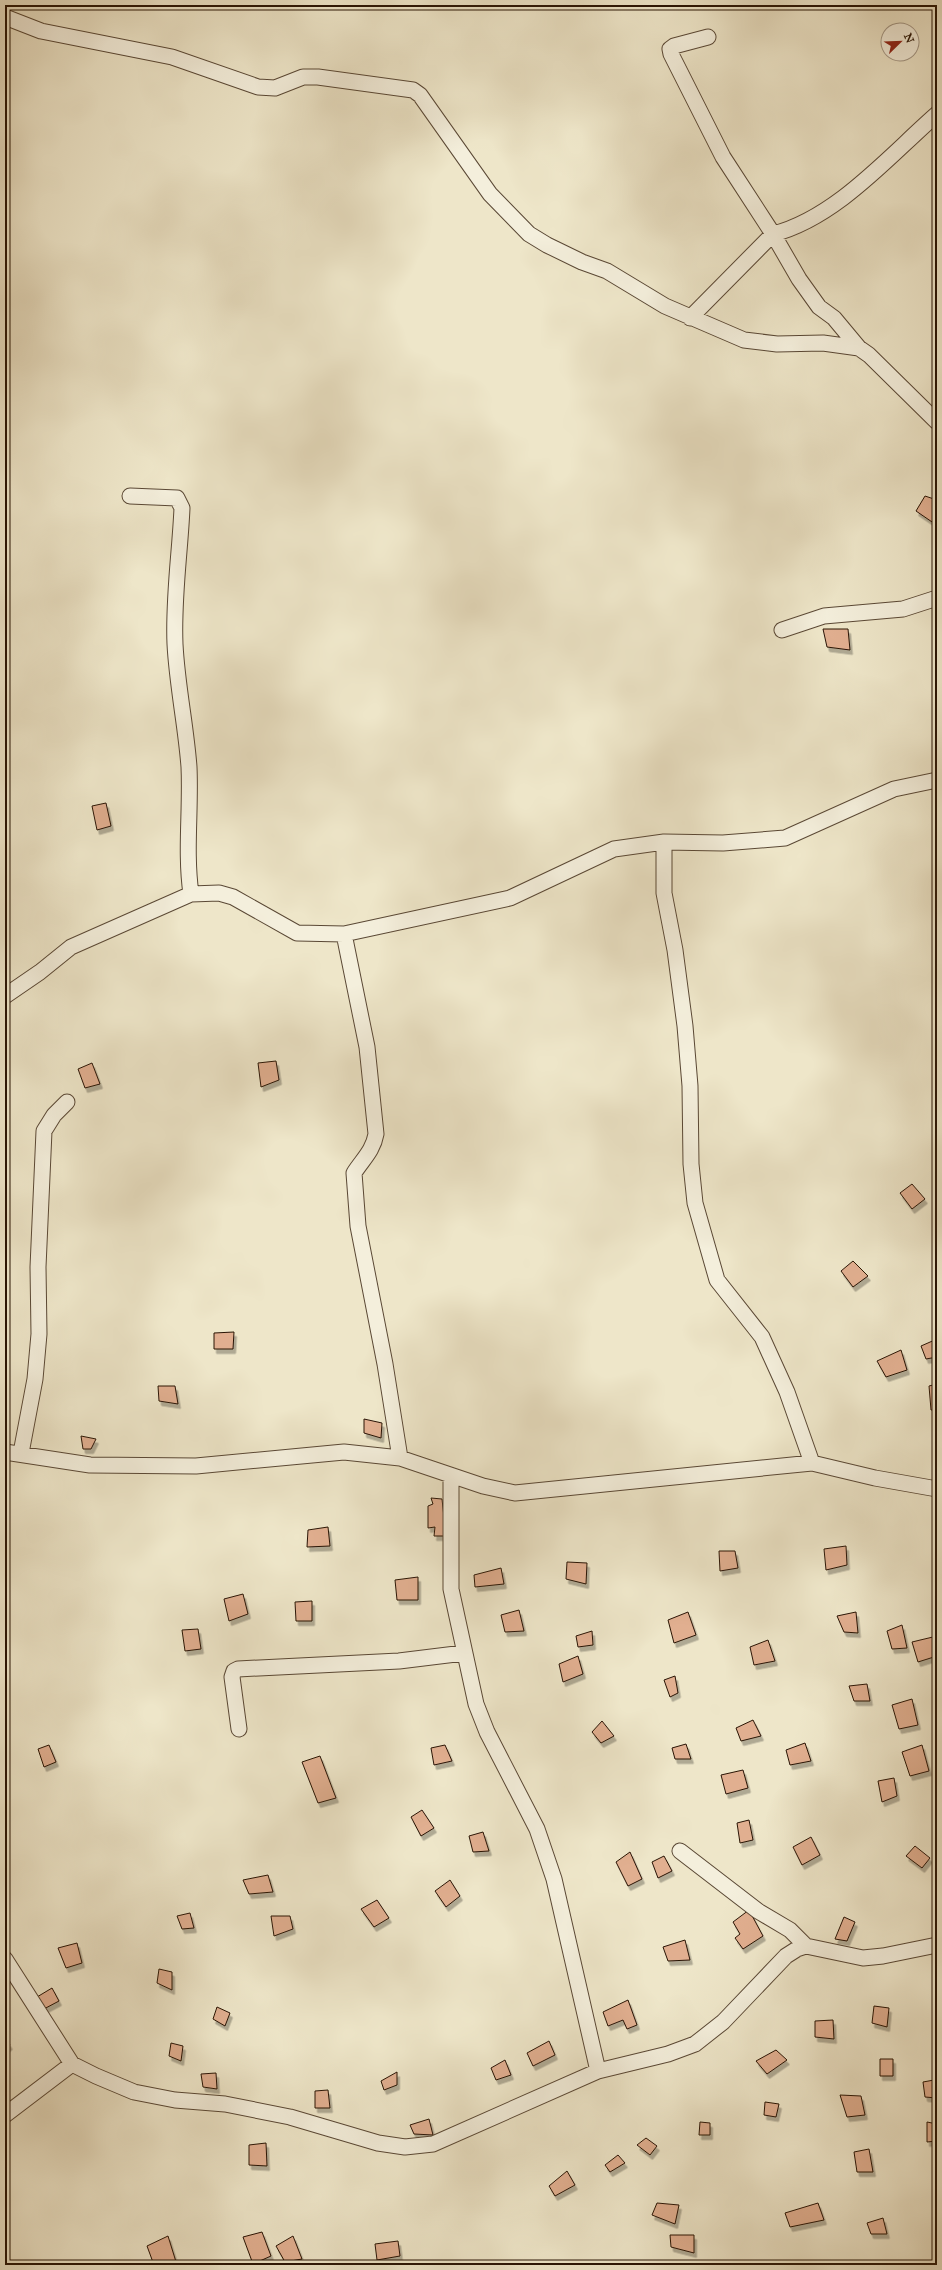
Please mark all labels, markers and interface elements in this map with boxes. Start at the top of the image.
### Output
north arrow [880,22,920,62]
text: N [901,31,917,46]

